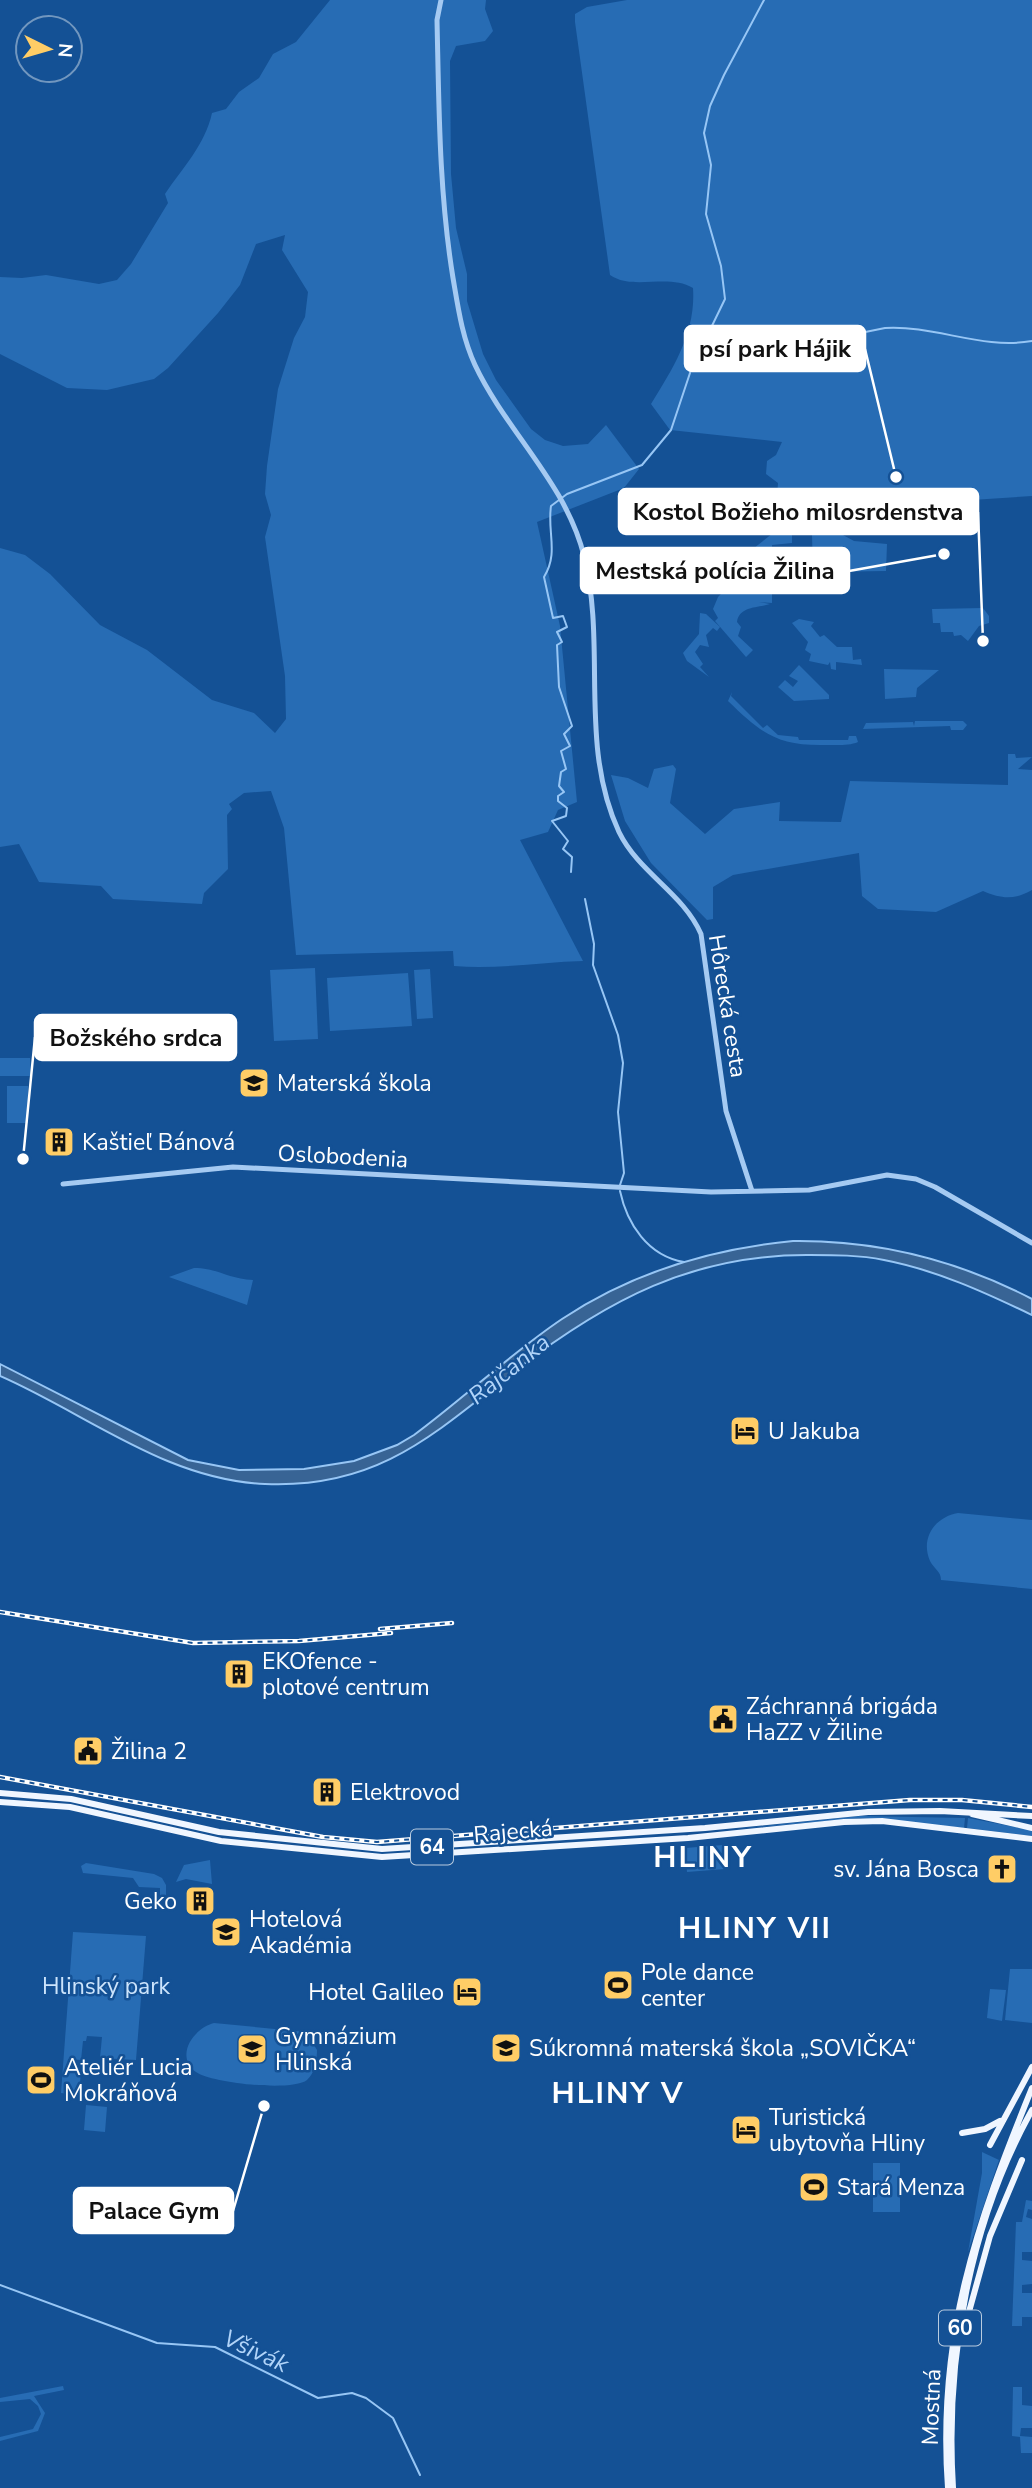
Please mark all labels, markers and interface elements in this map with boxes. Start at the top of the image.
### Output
north arrow [14,14,84,84]
text: N [51,42,79,59]
callout: psí park Hájik [685,326,865,371]
text: psí park Hájik [699,333,852,365]
callout: Kostol Božieho milosrdenstva [619,489,978,534]
text: Kostol Božieho milosrdenstva [633,496,963,528]
callout: Mestská polícia Žilina [581,548,849,593]
text: Mestská polícia Žilina [595,555,835,587]
street label: Hôrecká cesta [701,932,754,1080]
callout: Božského srdca [35,1015,236,1060]
text: Božského srdca [50,1022,222,1054]
school or university icon: Materská škola [237,1066,271,1100]
place label: Materská škola [277,1068,432,1099]
building icon: Kaštieľ Bánová [42,1125,76,1159]
place label: Kaštieľ Bánová [82,1127,235,1158]
street label: Oslobodenia [277,1138,409,1175]
water label: Rajčanka [461,1326,557,1412]
hotel icon: U Jakuba [728,1414,762,1448]
place label: U Jakuba [768,1416,860,1447]
place label: EKOfence - plotové centrum [262,1646,430,1703]
building icon: EKOfence - plotové centrum [222,1657,256,1691]
place label: Záchranná brigáda HaZZ v Žiline [746,1691,938,1748]
public building icon: Záchranná brigáda HaZZ v Žiline [706,1702,740,1736]
public building icon: Žilina 2 [71,1734,105,1768]
place label: Žilina 2 [111,1736,187,1767]
building icon: Elektrovod [310,1775,344,1809]
place label: Elektrovod [350,1777,460,1808]
street label: Rajecká [472,1813,554,1850]
road number: 64 [411,1829,453,1864]
district label: HLINY [653,1837,753,1878]
church icon: sv. Jána Bosca [985,1852,1019,1886]
place label: sv. Jána Bosca [833,1854,979,1885]
building icon: Geko [183,1884,217,1918]
place label: Geko [124,1886,177,1917]
place label: Hotelová Akadémia [249,1904,352,1961]
district label: HLINY VII [678,1908,832,1949]
school or university icon: Hotelová Akadémia [209,1915,243,1949]
place label: Pole dance center [641,1957,754,2014]
sports icon: Pole dance center [601,1968,635,2002]
park label: Hlinský park [42,1971,170,2002]
hotel icon: Hotel Galileo [450,1975,484,2009]
place label: Hotel Galileo [308,1977,444,2008]
place label: Gymnázium Hlinská [275,2021,397,2078]
school or university icon: Súkromná materská škola „SOVIČKA“ [489,2031,523,2065]
school or university icon: Gymnázium Hlinská [235,2032,269,2066]
place label: Súkromná materská škola „SOVIČKA“ [529,2033,916,2064]
place label: Ateliér Lucia Mokráňová [64,2052,193,2109]
sports icon: Ateliér Lucia Mokráňová [24,2063,58,2097]
district label: HLINY V [552,2073,684,2114]
place label: Turistická ubytovňa Hliny [769,2102,925,2159]
hotel icon: Turistická ubytovňa Hliny [729,2113,763,2147]
sports icon: Stará Menza [797,2170,831,2204]
place label: Stará Menza [837,2172,965,2203]
callout: Palace Gym [74,2188,233,2233]
text: Palace Gym [89,2195,219,2227]
road number: 60 [939,2310,981,2346]
water label: Všivák [218,2322,295,2381]
street label: Mostná [915,2368,948,2446]

